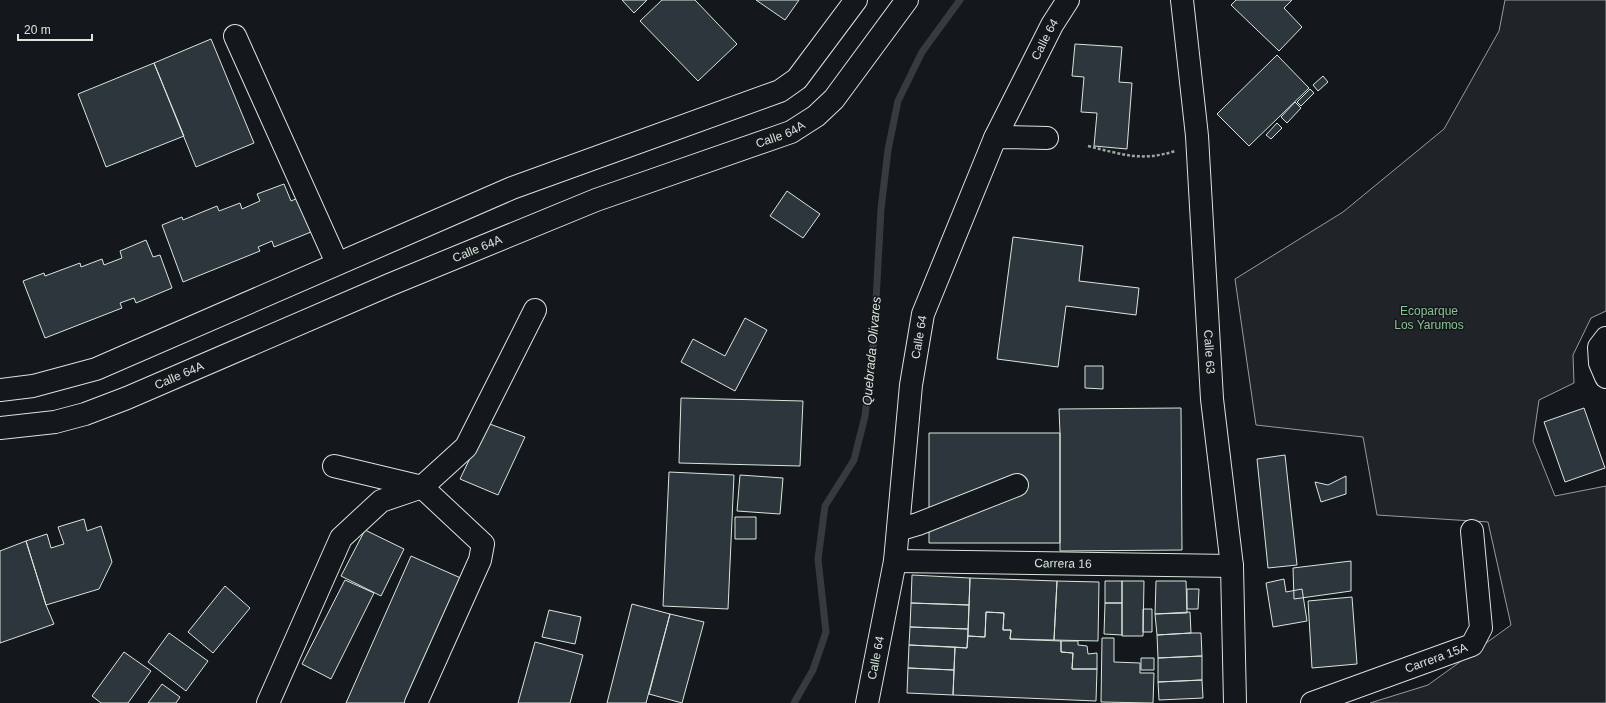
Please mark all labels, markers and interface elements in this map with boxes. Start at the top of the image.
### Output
scale bar [18,16,92,42]
street label: Calle 64 [1029,16,1061,62]
text: 20 m [24,23,51,37]
street label: Calle 64A [754,118,808,151]
street label: Calle 64A [450,232,504,265]
water label: Quebrada Olivares [859,296,884,406]
park label: Ecoparque Los Yarumos [1394,304,1464,332]
street label: Calle 64 [909,314,930,360]
street label: Calle 63 [1201,329,1218,375]
street label: Calle 64A [152,359,206,392]
street label: Carrera 16 [1034,556,1092,571]
street label: Calle 64 [865,635,887,681]
street label: Carrera 15A [1403,640,1469,676]

